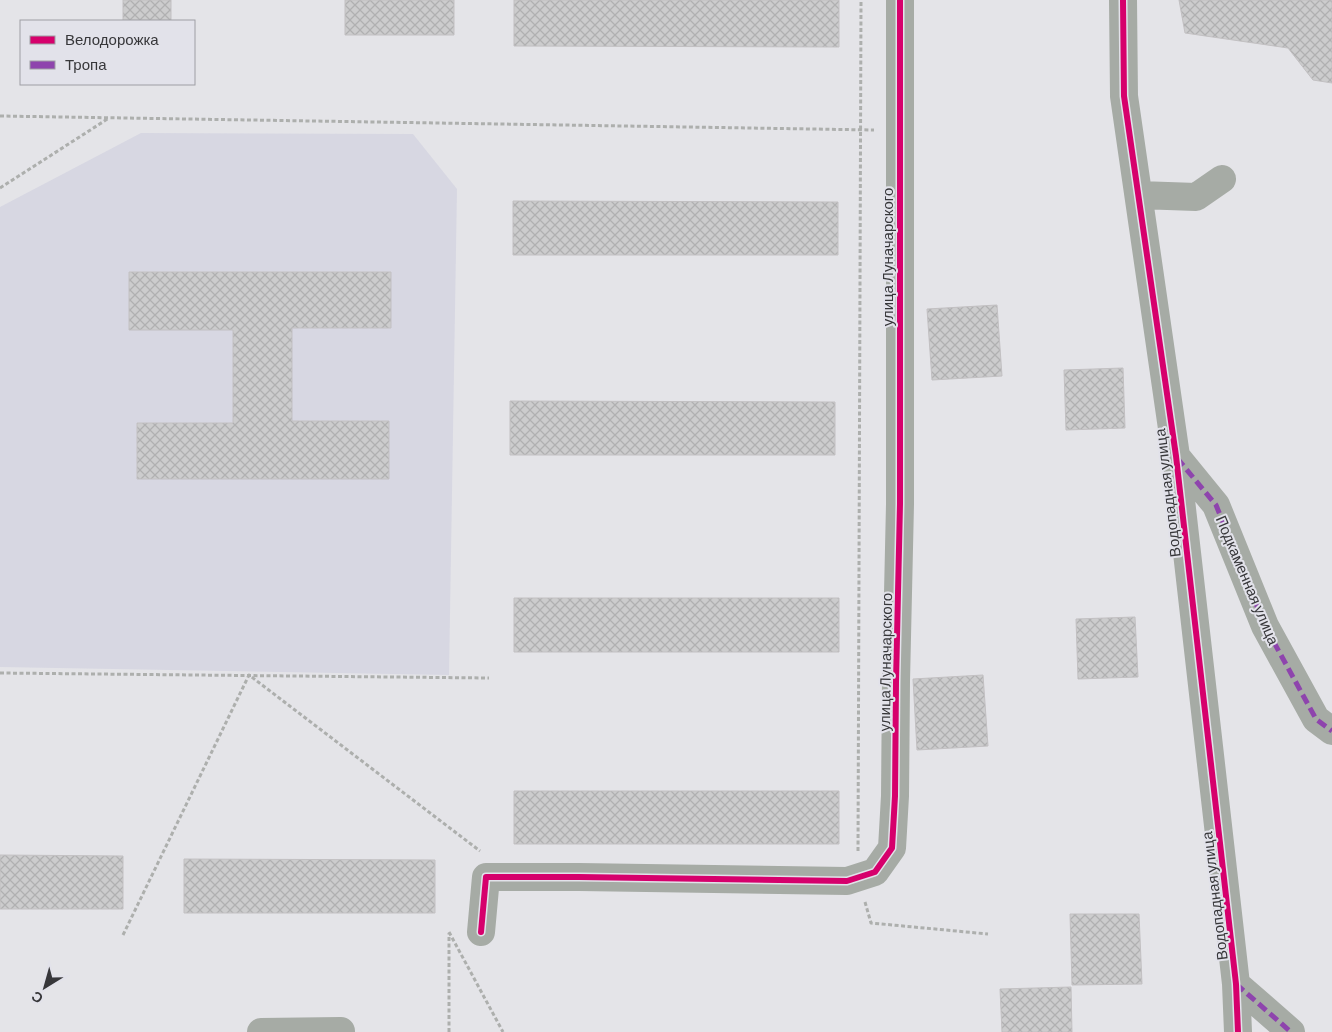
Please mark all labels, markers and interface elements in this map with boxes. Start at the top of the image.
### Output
legend [20,20,195,85]
text: Велодорожка [65,30,159,48]
text: Тропа [65,55,107,73]
street label: улица Луначарского [878,188,896,326]
street label: Водопадная улица [1150,427,1184,558]
street label: Подкаменная улица [1213,513,1284,648]
street label: улица Луначарского [875,593,895,731]
street label: Водопадная улица [1197,830,1231,961]
north arrow [20,962,70,1012]
text: С [28,988,46,1008]

